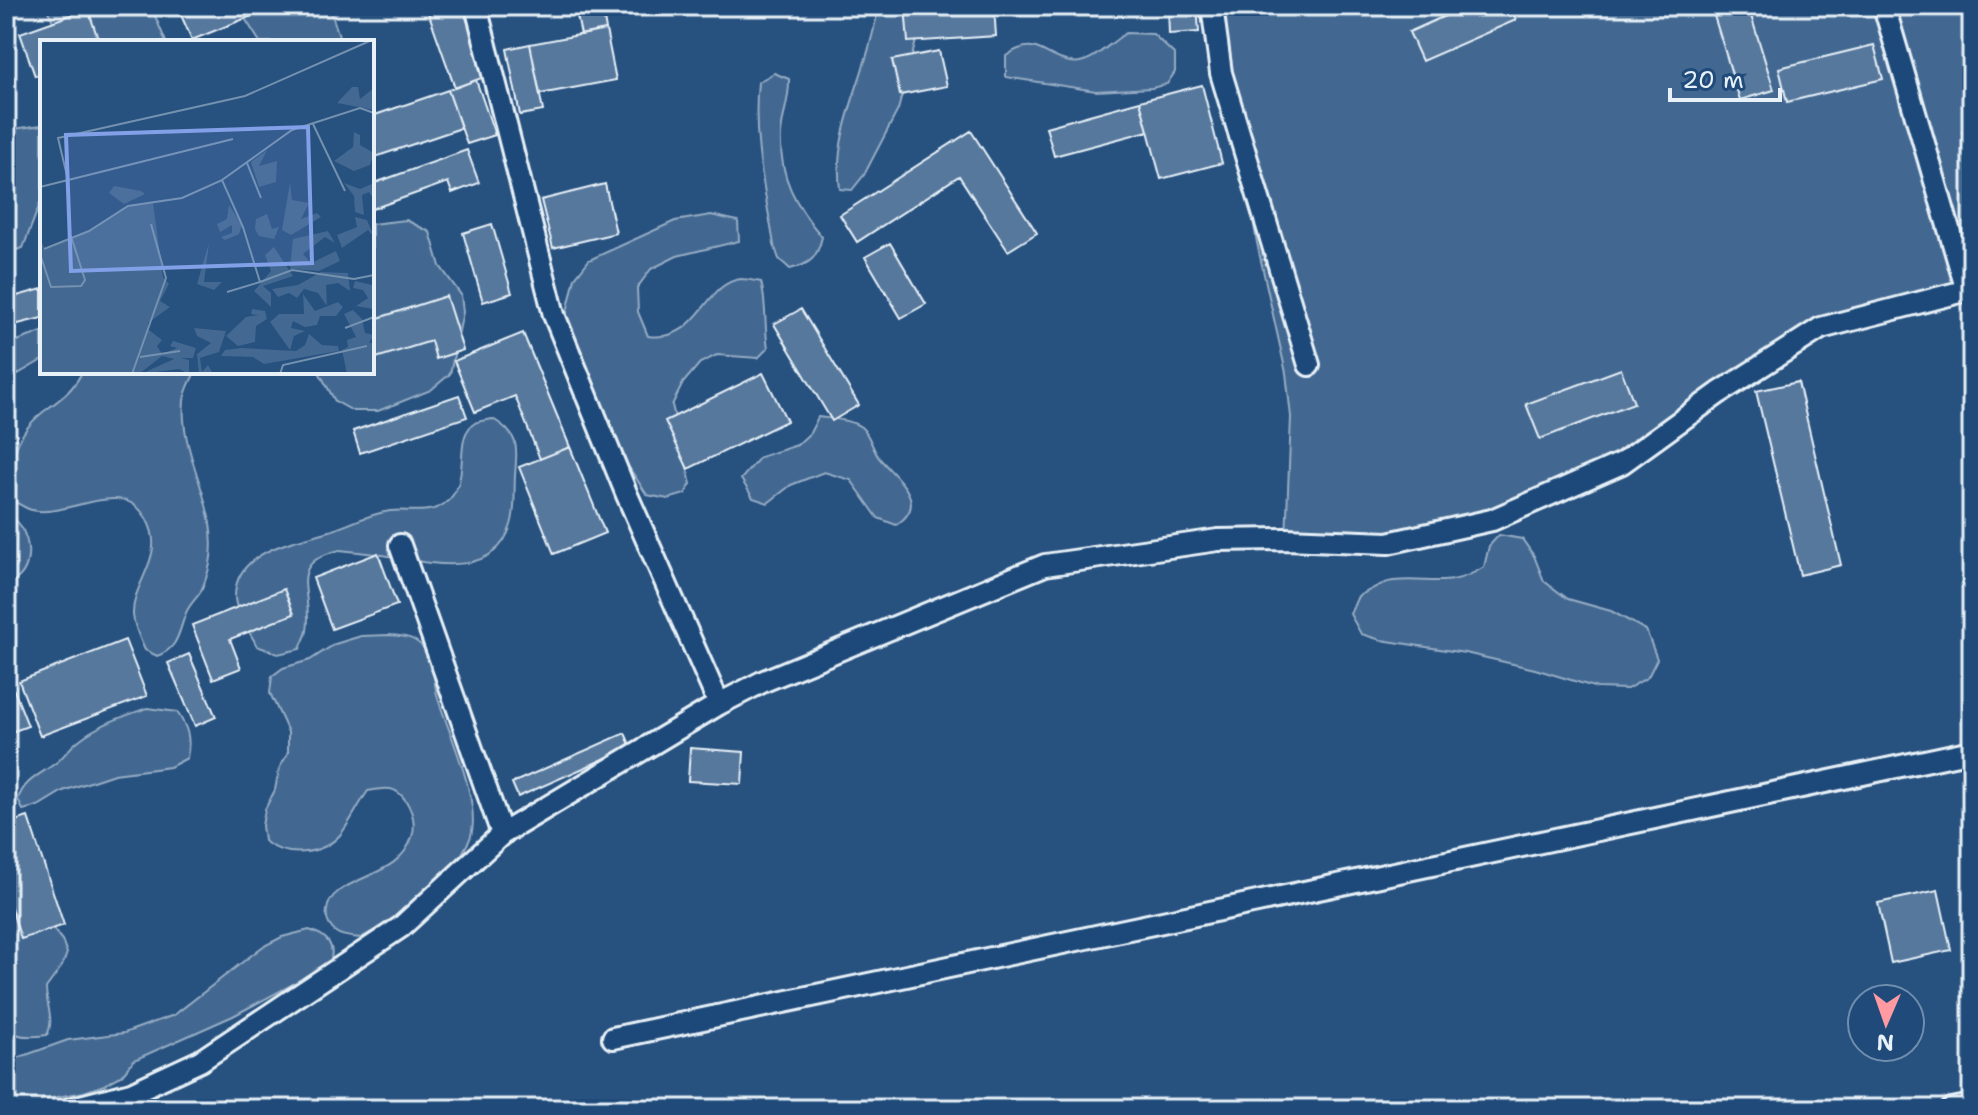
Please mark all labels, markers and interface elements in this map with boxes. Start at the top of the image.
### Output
inset map [40,40,374,374]
scale bar [1670,52,1780,102]
text: 20 m [1682,64,1744,96]
north arrow [1846,983,1926,1063]
text: N [1876,1028,1895,1057]

